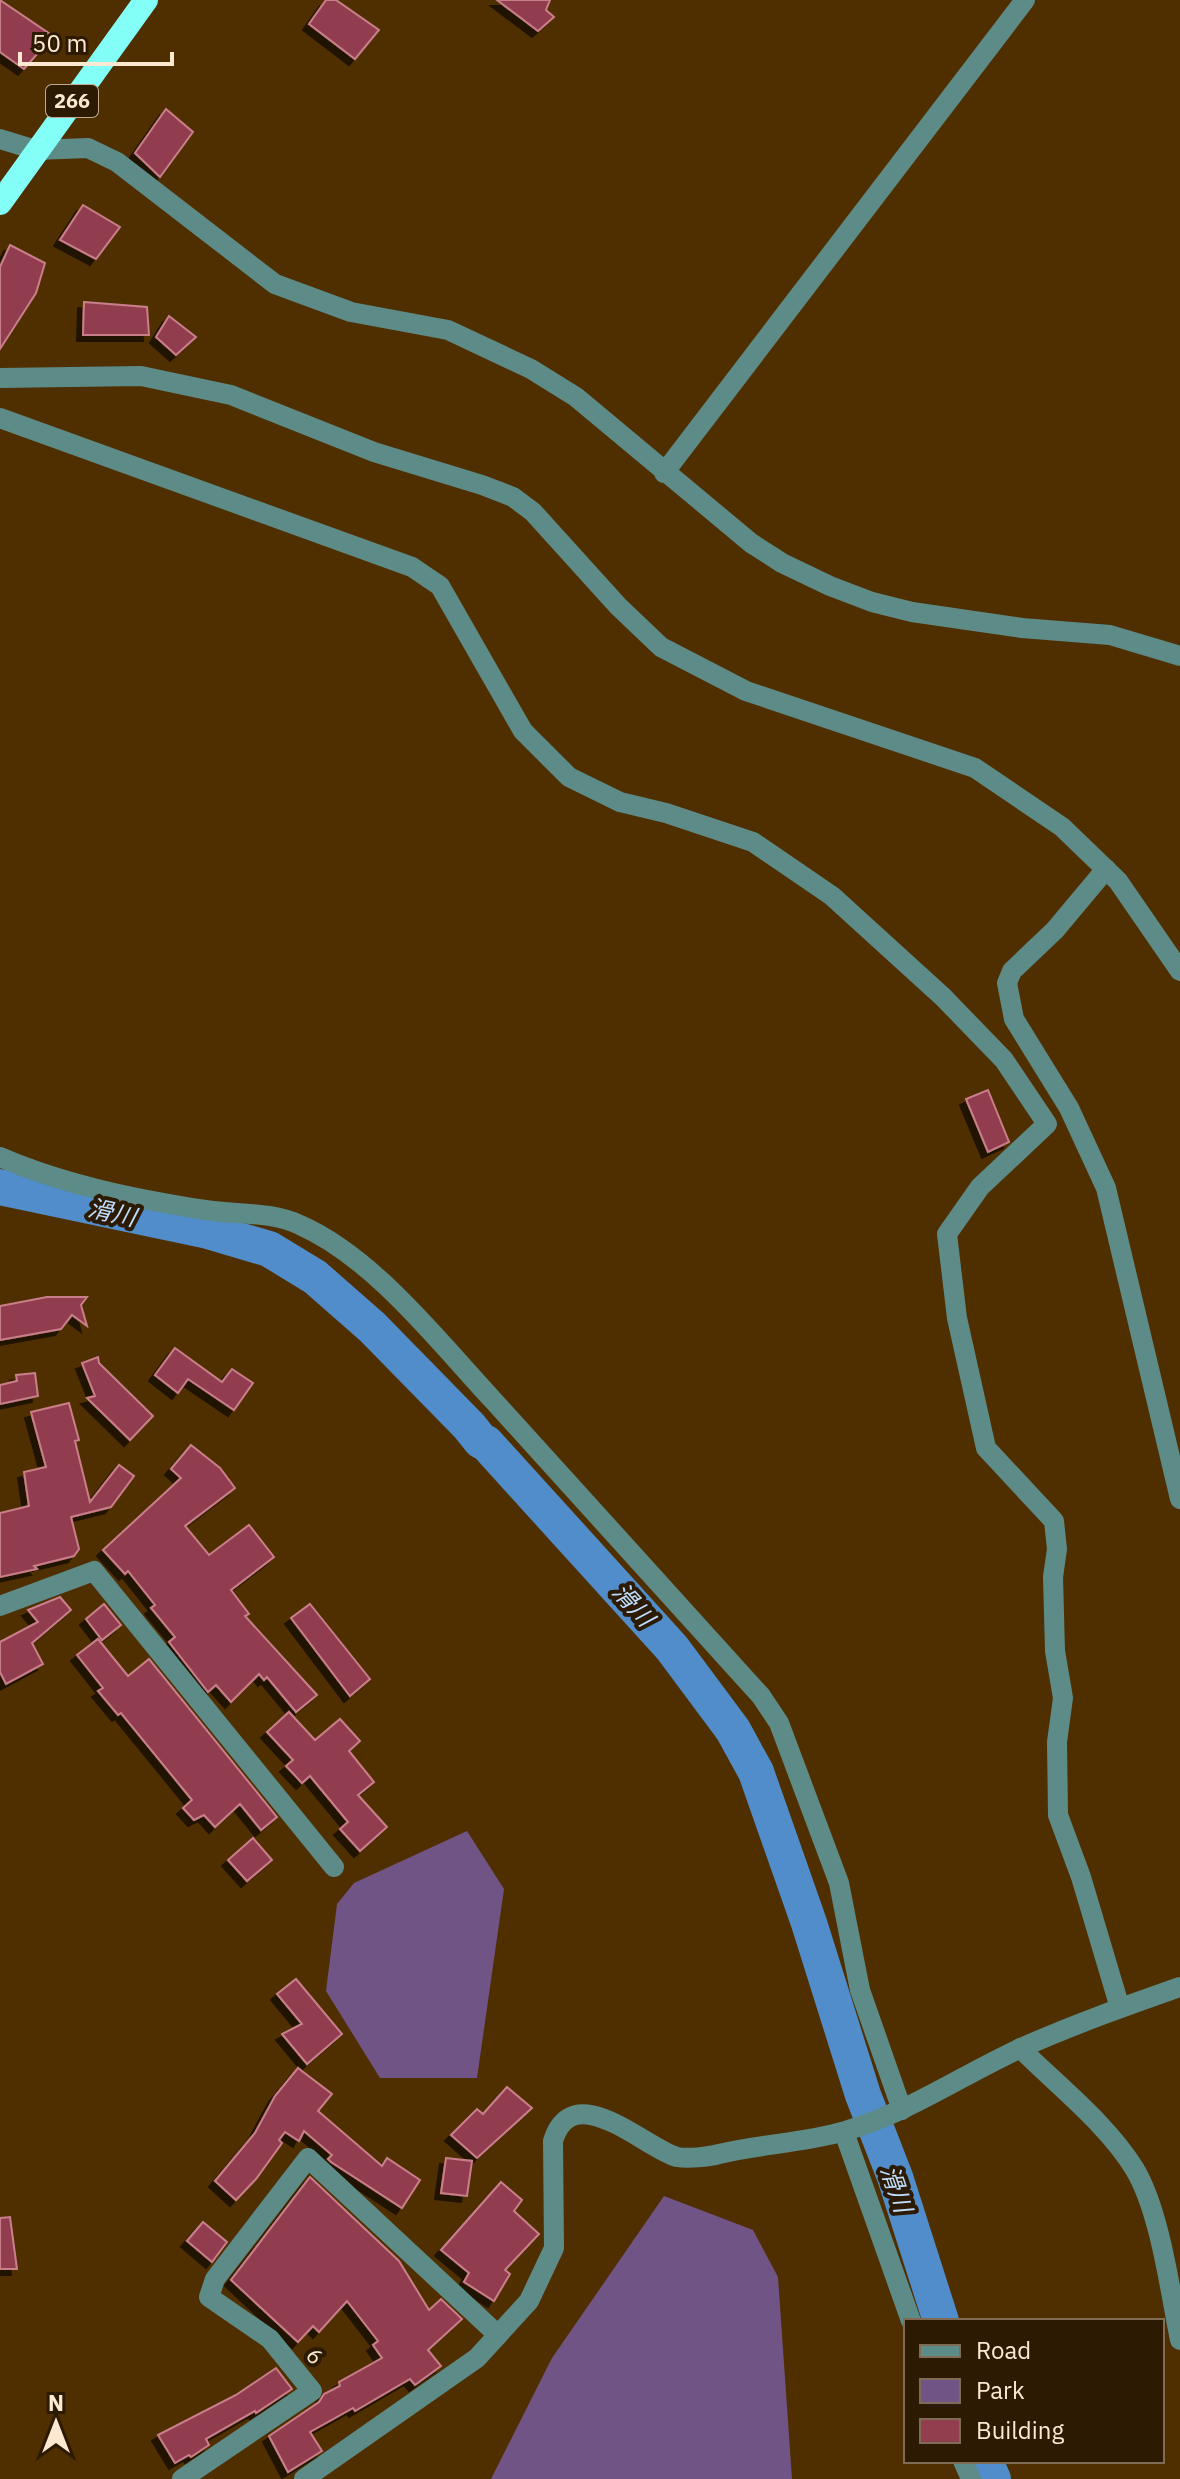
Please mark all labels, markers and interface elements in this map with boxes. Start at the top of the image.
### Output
scale bar [20,16,172,66]
text: 50 m [32,27,87,59]
road number: 266 [46,85,98,117]
water label: 滑川 [85,1191,142,1234]
water label: 滑川 [606,1576,664,1635]
water label: 滑川 [874,2161,921,2219]
legend [904,2319,1164,2463]
text: Road [976,2334,1031,2366]
street label: 6 [300,2341,331,2370]
text: Park [976,2374,1025,2406]
north arrow [16,2383,96,2463]
text: N [48,2388,64,2417]
text: Building [976,2414,1064,2446]

